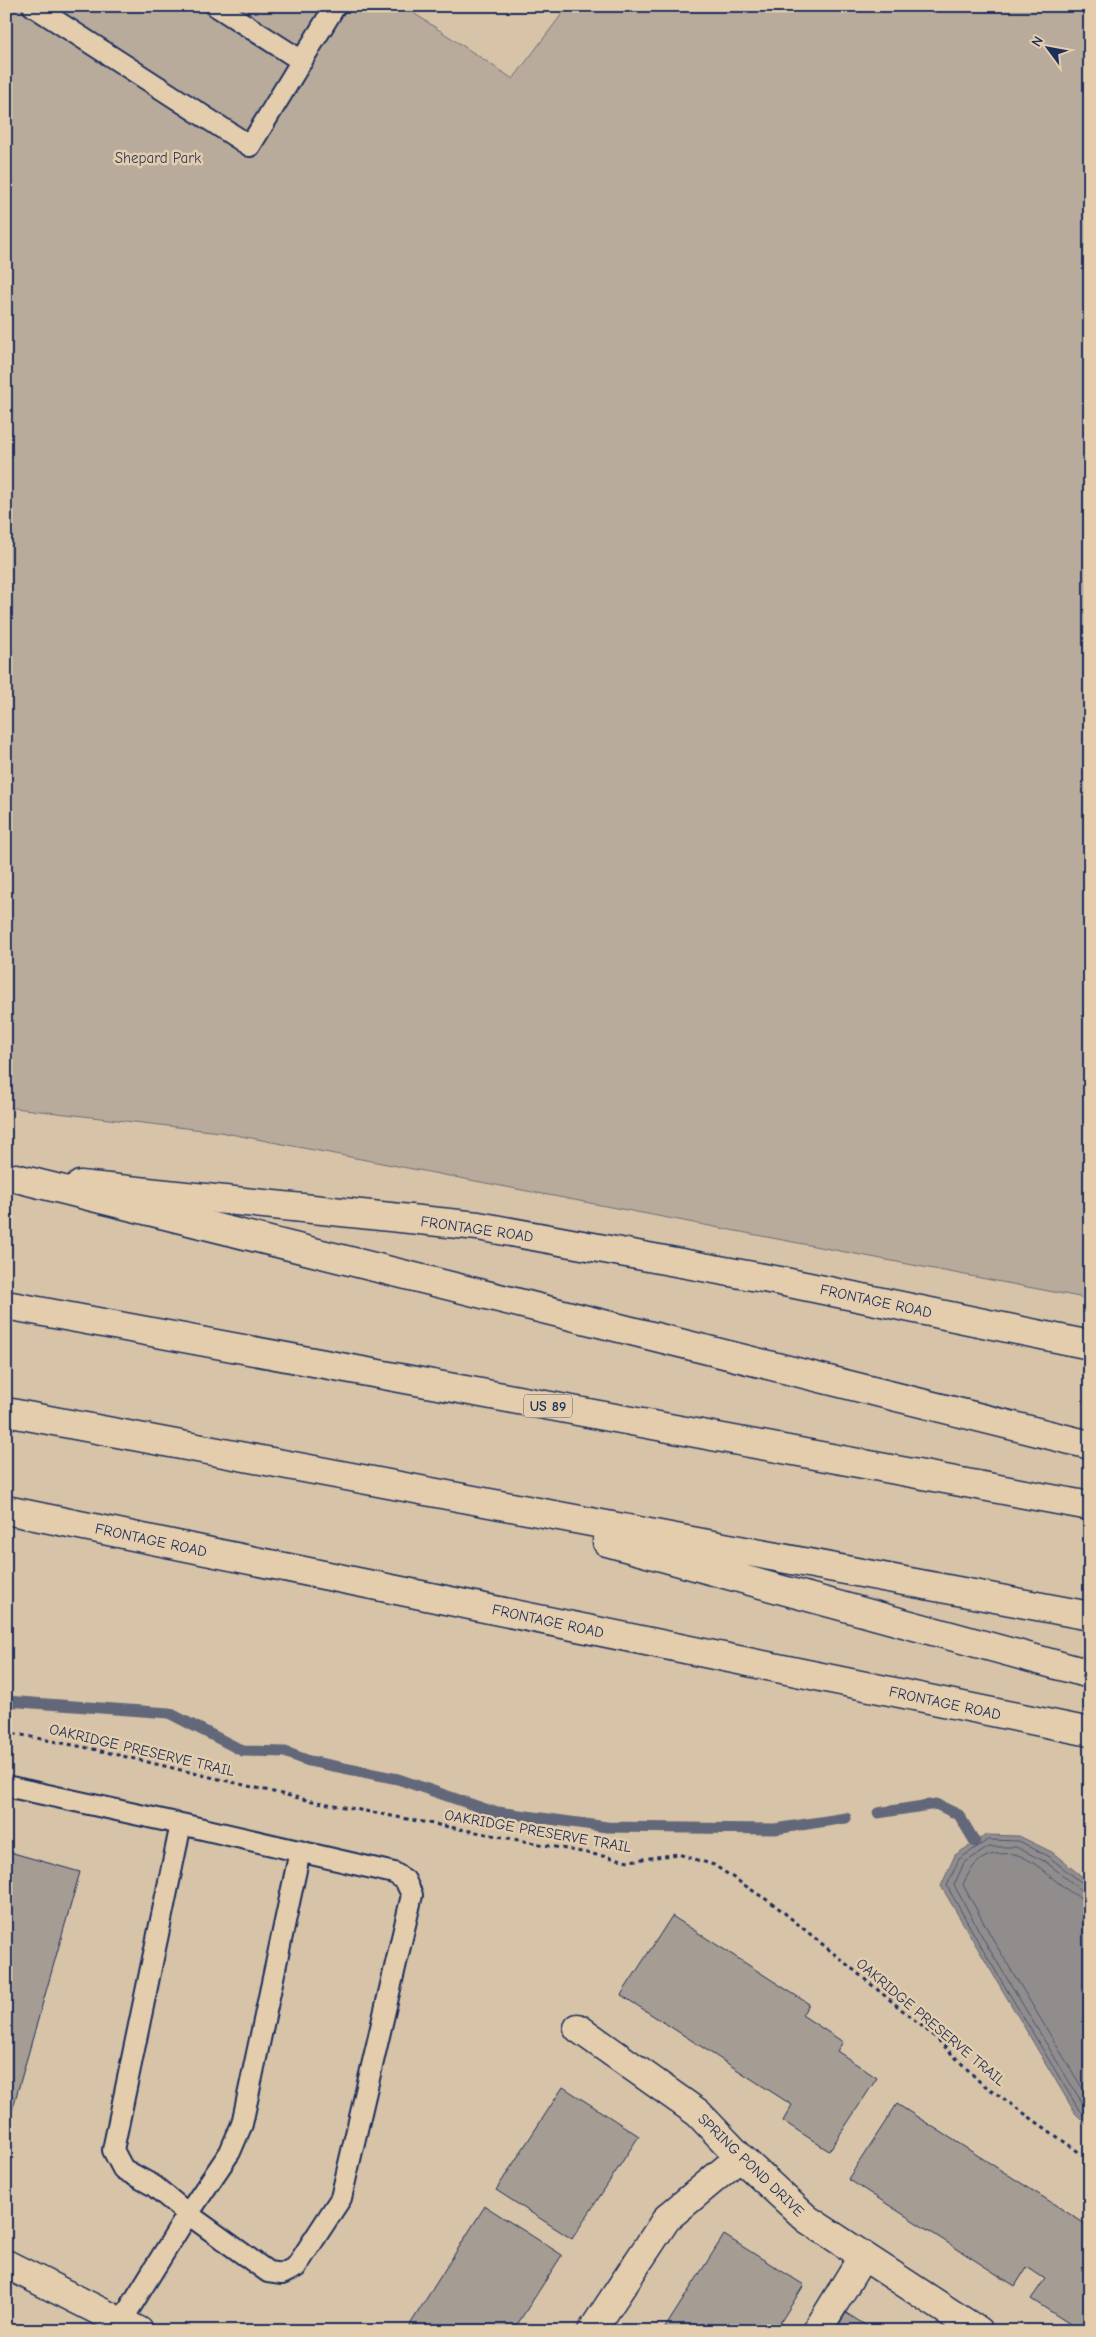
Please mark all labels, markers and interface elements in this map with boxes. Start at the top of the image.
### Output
north arrow [1024,22,1074,72]
text: N [1028,33,1047,50]
park label: Shepard Park [115,149,202,167]
street label: FRONTAGE ROAD [419,1212,535,1246]
street label: FRONTAGE ROAD [818,1280,934,1322]
road number: US 89 [524,1394,572,1418]
street label: FRONTAGE ROAD [93,1519,209,1561]
street label: FRONTAGE ROAD [490,1600,606,1642]
street label: FRONTAGE ROAD [887,1682,1003,1724]
street label: OAKRIDGE PRESERVE TRAIL [48,1720,237,1780]
street label: OAKRIDGE PRESERVE TRAIL [443,1806,633,1856]
street label: OAKRIDGE PRESERVE TRAIL [853,1954,1010,2090]
street label: SPRING POND DRIVE [694,2110,808,2220]

